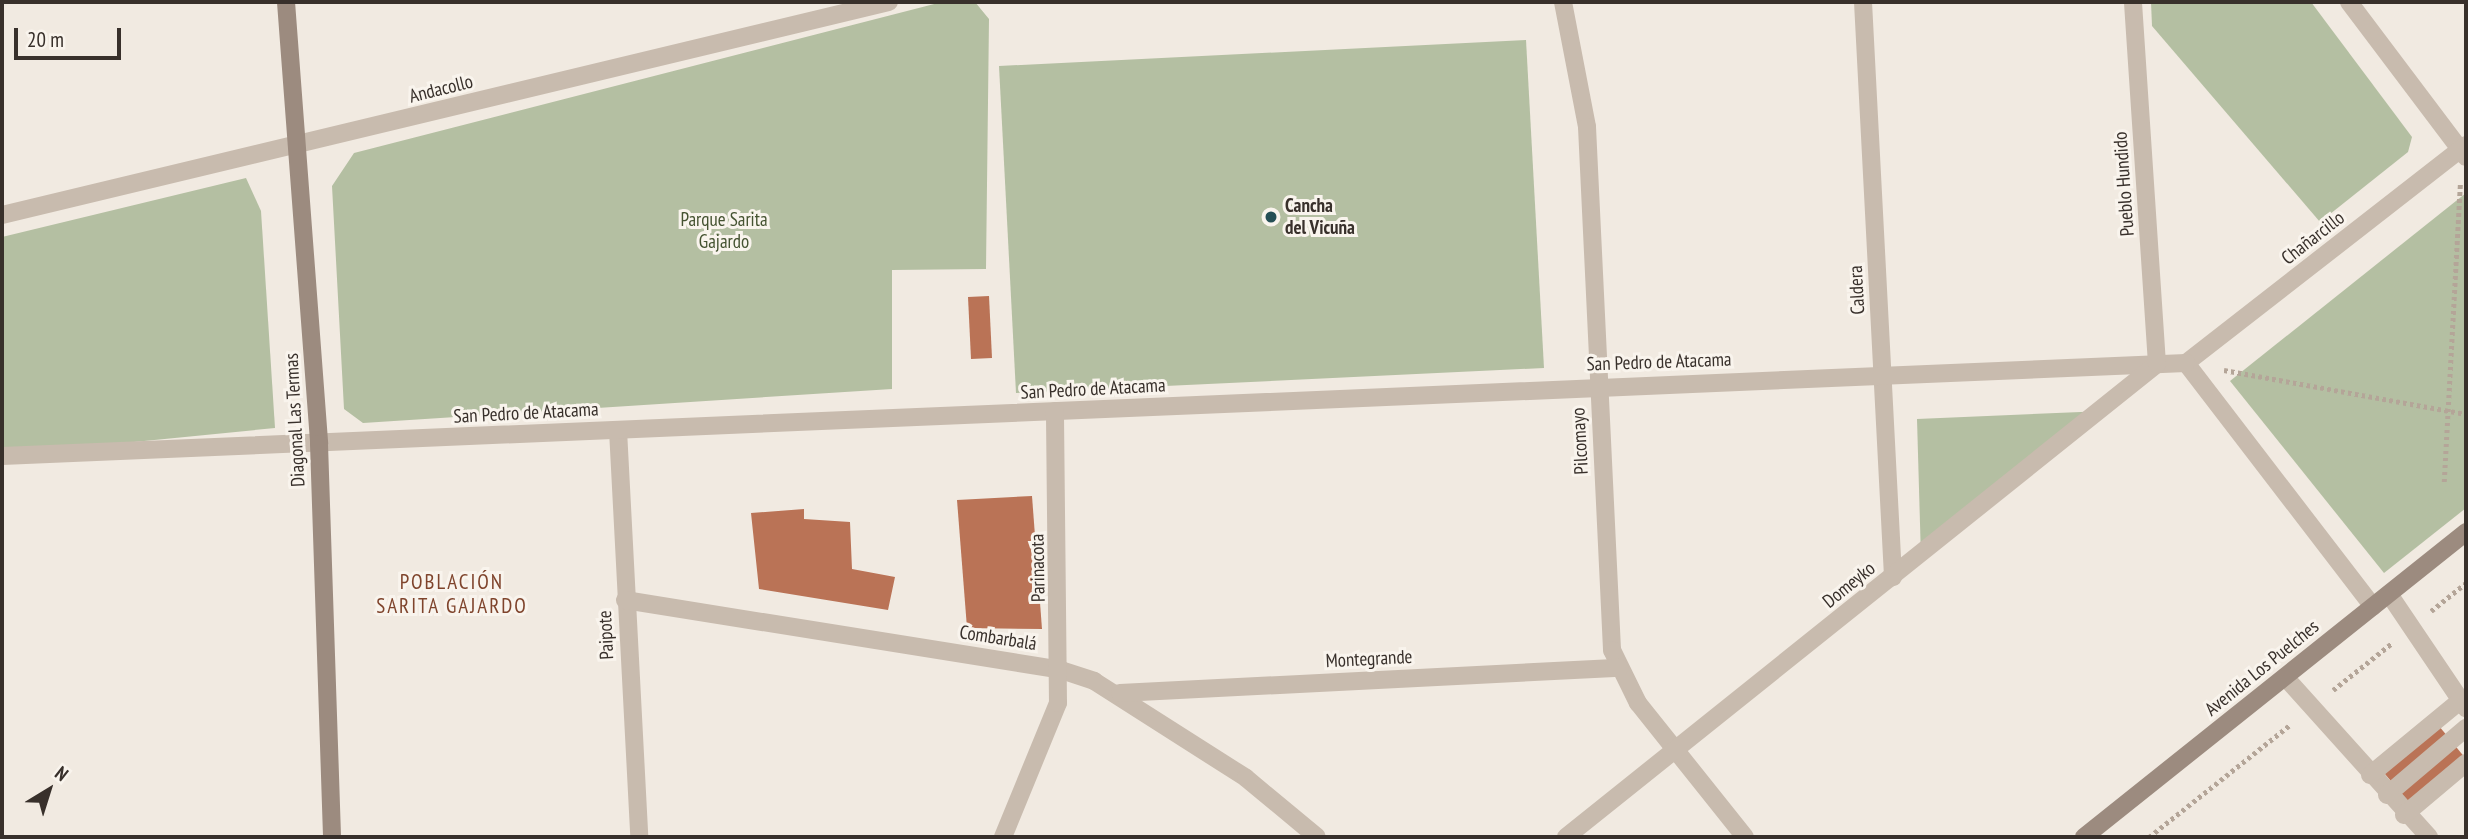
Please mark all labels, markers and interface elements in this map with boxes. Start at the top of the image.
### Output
scale bar [18,14,124,58]
text: 20 m [27,26,64,53]
street label: Andacollo [407,70,475,108]
street label: Pueblo Hundido [2109,131,2139,237]
place label: Cancha del Vicuña [1285,195,1355,239]
street label: Chañarcillo [2277,206,2349,270]
park label: Parque Sarita Gajardo [680,209,768,253]
marker: Cancha del Vicuña [1263,209,1279,225]
street label: Caldera [1844,265,1870,315]
street label: San Pedro de Atacama [1586,348,1732,376]
street label: Diagonal Las Termas [280,352,310,488]
street label: San Pedro de Atacama [1020,374,1166,404]
street label: San Pedro de Atacama [453,398,599,428]
street label: Pilcomayo [1567,407,1593,475]
street label: Parinacota [1026,534,1050,602]
street label: Domeyko [1818,557,1880,613]
district label: POBLACIÓN SARITA GAJARDO [378,569,526,619]
street label: Paipote [593,610,619,660]
street label: Avenida Los Puelches [2201,615,2323,721]
street label: Combarbalá [958,621,1038,655]
street label: Montegrande [1325,645,1413,673]
north arrow [14,755,84,825]
text: N [50,761,73,786]

